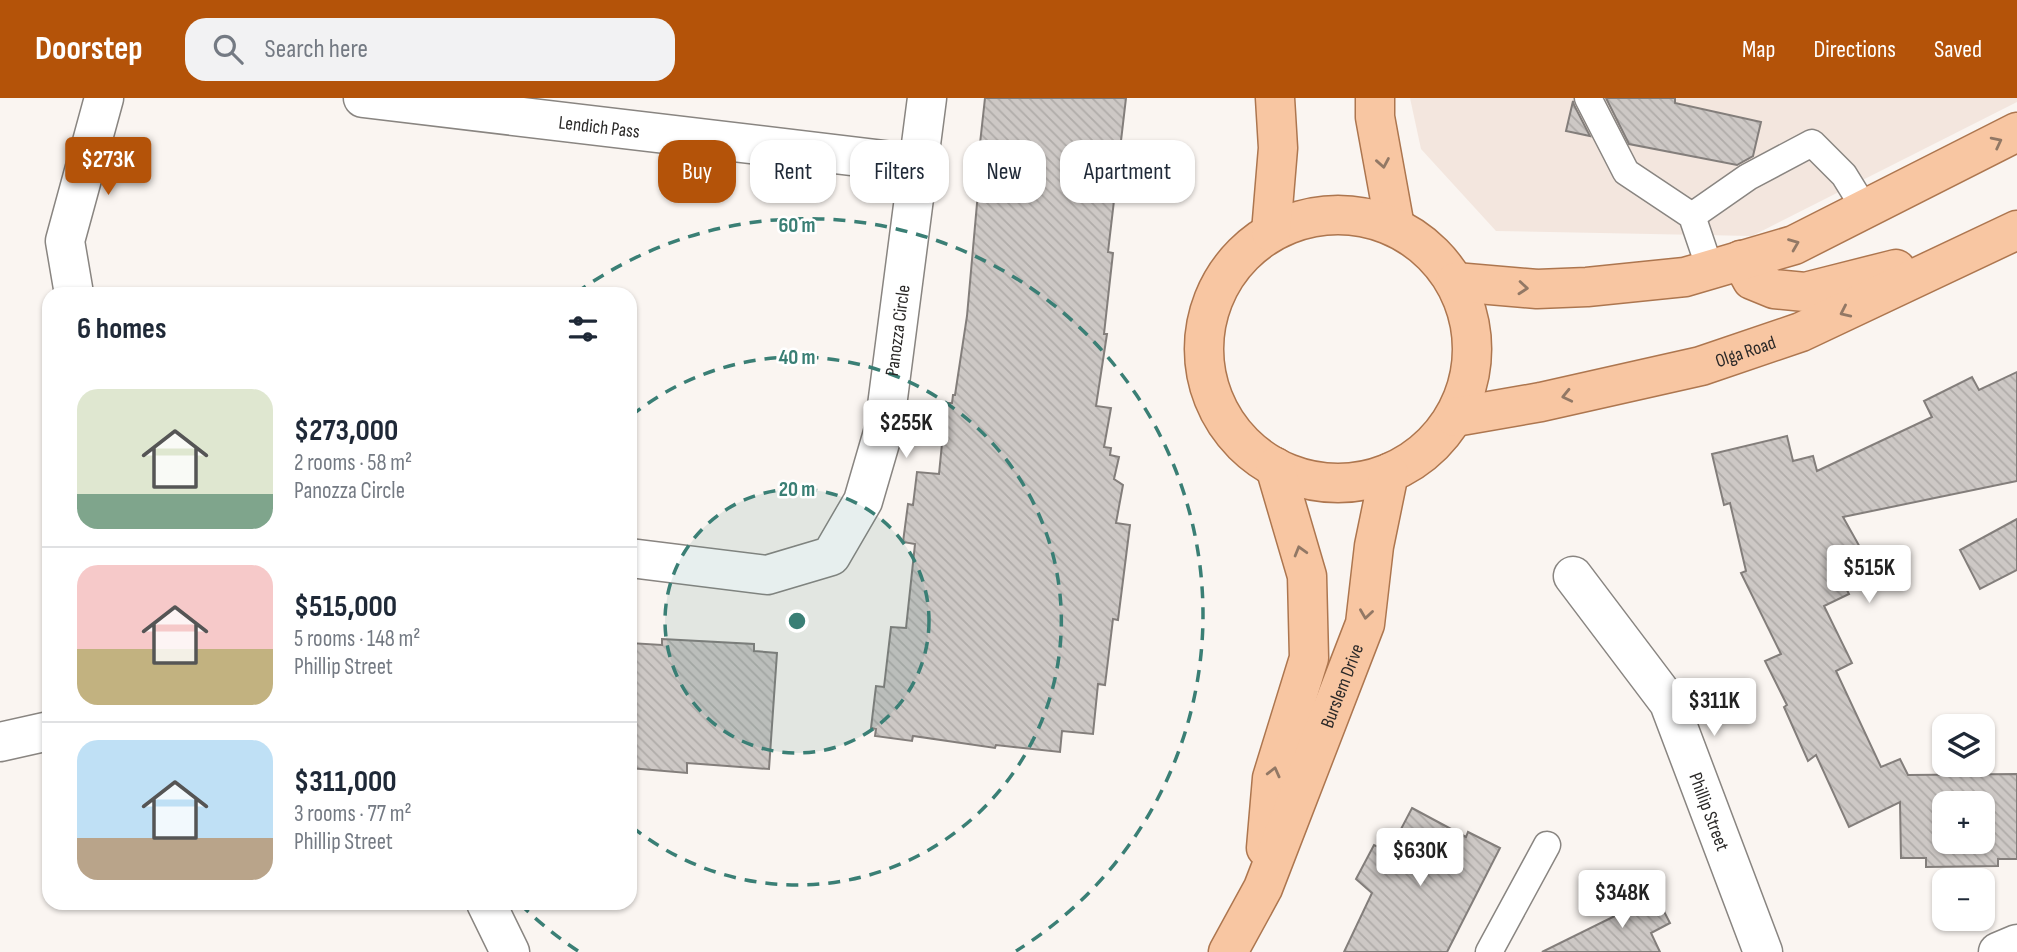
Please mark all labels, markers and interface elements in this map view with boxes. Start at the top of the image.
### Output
search box [185,18,675,81]
text: Doorstep [35,29,143,69]
icon: search [209,30,247,68]
text: Search here [265,34,368,65]
text: Map [1742,35,1775,64]
text: Directions [1813,35,1896,64]
text: Saved [1934,35,1982,64]
street label: Lendich Pass [557,111,641,144]
one-way arrow [1990,137,2002,151]
pin: $273K [59,138,157,197]
chip: Buy [658,140,736,203]
chip: Rent [750,140,836,203]
chip: Filters [850,140,949,203]
chip: New [963,140,1046,203]
chip: Apartment [1060,140,1195,203]
text: $273K [81,146,135,174]
one-way arrow [1375,157,1390,169]
text: 60 m [778,213,816,238]
one-way arrow [1787,238,1799,252]
one-way arrow [1518,280,1529,295]
street label: Panozza Circle [881,284,916,377]
one-way arrow [1839,304,1852,318]
icon: filters [564,310,602,348]
text: 6 homes [77,311,166,347]
street label: Olga Road [1712,331,1779,373]
text: 40 m [779,345,815,370]
one-way arrow [1561,387,1573,402]
pin: $255K [857,400,955,460]
text: $255K [879,409,933,437]
text: $273,000 [294,413,398,449]
icon: home [133,417,217,501]
text: 2 rooms · 58 m² [294,449,412,477]
text: Panozza Circle [294,477,405,505]
text: 20 m [779,477,815,502]
one-way arrow [1293,545,1308,557]
pin: $515K [1820,546,1918,605]
text: $515K [1843,554,1895,582]
text: $515,000 [294,589,397,625]
icon: home [133,593,217,677]
one-way arrow [1358,608,1373,620]
centre of rings [785,609,809,633]
text: 5 rooms · 148 m² [294,625,421,653]
street label: Burslem Drive [1316,641,1369,731]
text: Phillip Street [294,653,393,681]
pin: $311K [1665,678,1763,738]
text: $311K [1688,687,1740,715]
map controls [1932,714,1995,931]
button: layers [1932,714,1995,777]
text: $311,000 [294,764,397,800]
one-way arrow [1266,766,1280,778]
icon: home [133,768,217,852]
street label: Phillip Street [1683,770,1734,854]
button: + [1932,791,1995,854]
text: 3 rooms · 77 m² [294,800,412,828]
text: Phillip Street [294,828,393,856]
pin: $630K [1371,828,1469,888]
text: $630K [1392,837,1448,865]
button: − [1932,868,1995,931]
pin: $348K [1573,870,1671,930]
text: $348K [1594,879,1650,907]

